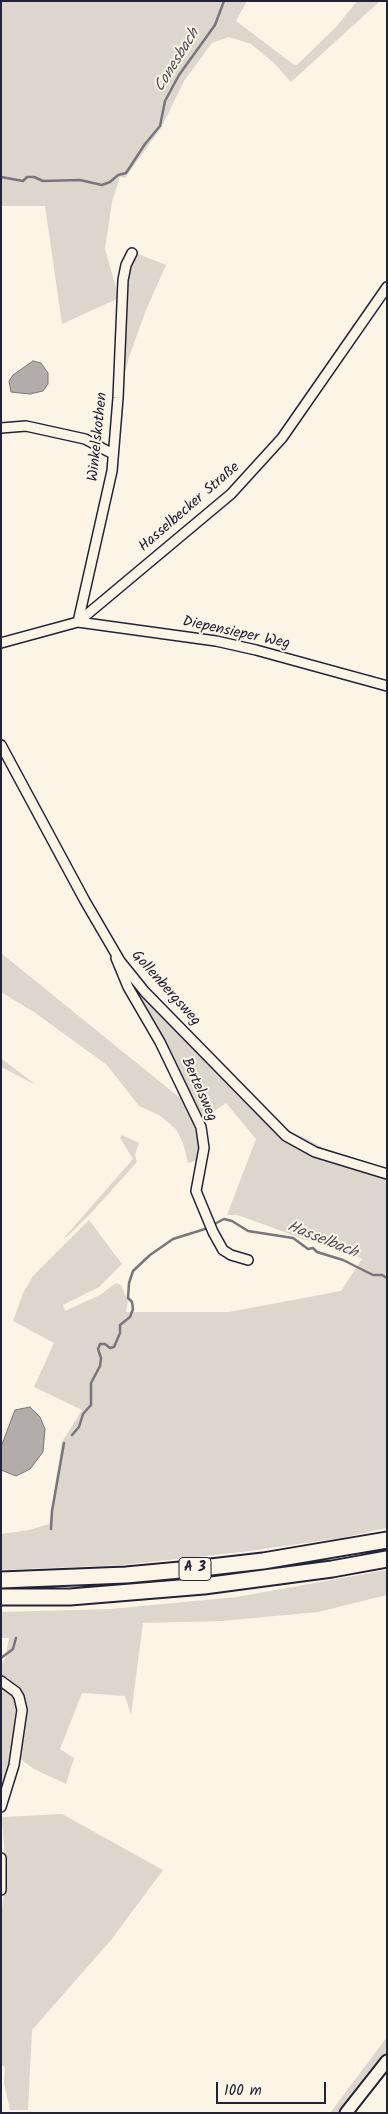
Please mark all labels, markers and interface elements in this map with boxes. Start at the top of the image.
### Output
water label: Conesbach [151,26,205,96]
street label: Winkelskothen [85,392,113,482]
street label: Hasselbecker Straße [136,459,244,557]
street label: Diepensieper Weg [181,614,291,654]
street label: Gollenbergsweg [126,948,204,1030]
street label: Bertelsweg [176,1055,220,1125]
water label: Hasselbach [284,1218,360,1264]
road number: A 3 [179,1558,211,1580]
scale bar [218,2072,328,2104]
text: 100 m [224,2079,262,2103]

